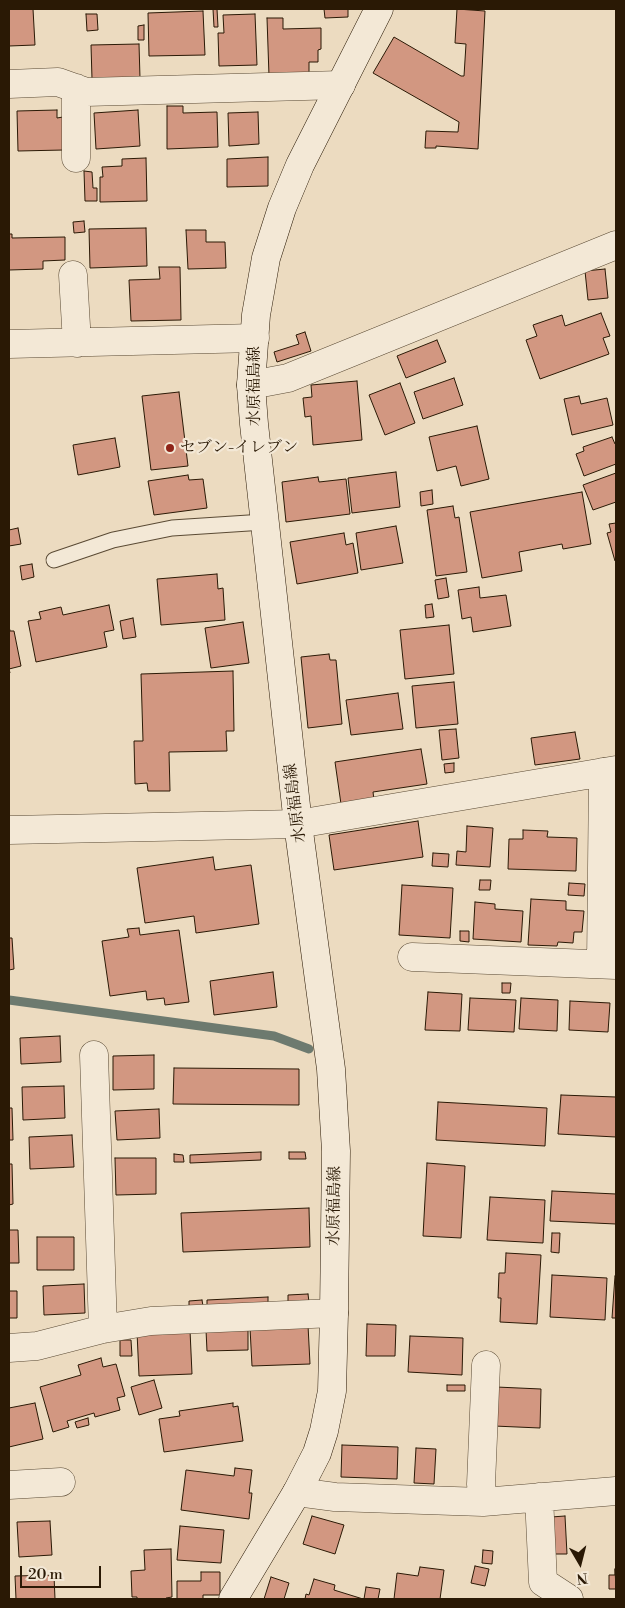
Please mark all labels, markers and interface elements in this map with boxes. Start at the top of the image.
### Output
street label: 水原福島線 [245,346,265,426]
place label: セブン-イレブン [180,438,298,458]
marker: セブン-イレブン [164,442,176,454]
street label: 水原福島線 [282,762,310,844]
street label: 水原福島線 [325,1166,345,1246]
north arrow [555,1538,605,1588]
scale bar [22,1556,104,1588]
text: 20 m [28,1565,63,1584]
text: N [575,1568,589,1588]

